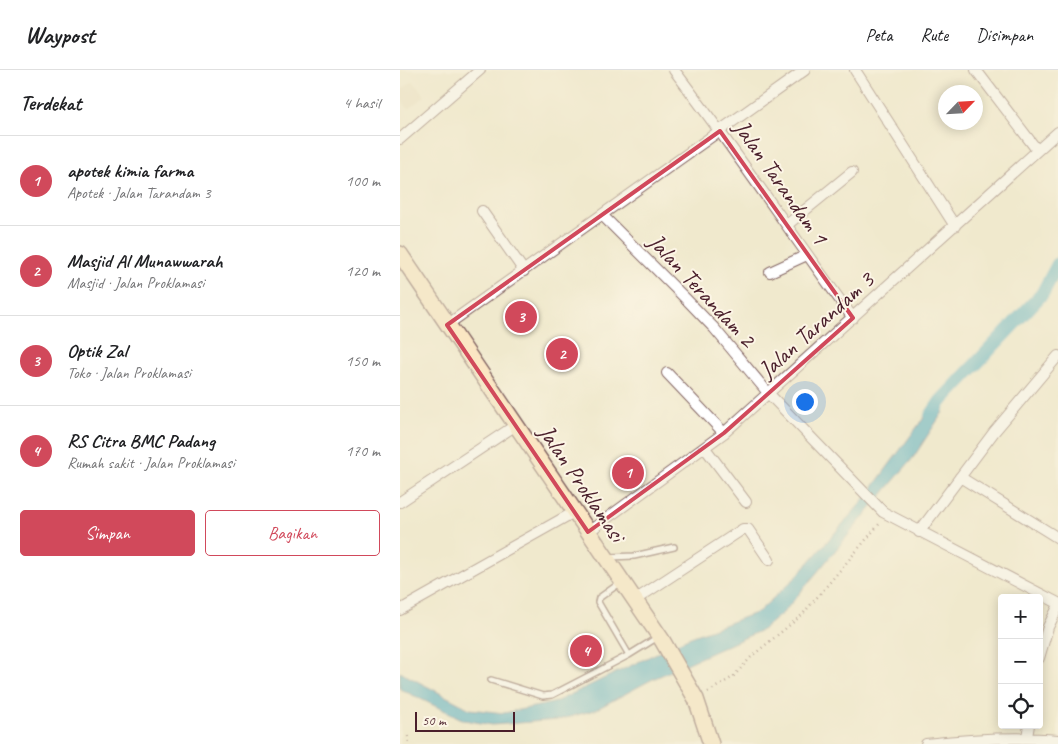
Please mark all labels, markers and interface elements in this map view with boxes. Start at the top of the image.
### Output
text: Waypost [25,20,95,50]
text: Peta [866,24,893,46]
text: Rute [921,24,948,46]
text: Disimpan [976,24,1033,46]
north arrow [938,85,983,130]
text: Terdekat [20,90,81,116]
text: 4 hasil [343,93,380,113]
street label: Jalan Tarandam 1 [726,113,836,251]
text: apotek kimia farma [67,159,193,183]
text: 1 [32,171,40,191]
text: 100 m [346,171,380,191]
text: Apotek · Jalan Tarandam 3 [67,183,211,203]
street label: Jalan Terandam 2 [641,226,764,355]
text: Masjid Al Munawwarah [67,249,223,273]
text: 2 [32,261,40,281]
text: 120 m [346,261,380,281]
street label: Jalan Tarandam 3 [751,264,882,385]
text: Masjid · Jalan Proklamasi [67,273,204,293]
pin: 3 [505,298,537,336]
pin: 2 [546,335,578,373]
text: Optik Zal [67,339,127,363]
text: 3 [32,351,40,371]
text: 150 m [346,351,380,371]
text: Toko · Jalan Proklamasi [67,363,191,383]
your location [792,389,818,415]
street label: Jalan Proklamasi [531,418,634,550]
text: RS Citra BMC Padang [67,429,215,453]
text: 4 [32,441,40,461]
text: 170 m [346,441,380,461]
text: Rumah sakit · Jalan Proklamasi [67,453,235,473]
pin: 1 [612,454,644,492]
button: Simpan [20,510,195,556]
button: Bagikan [205,510,380,556]
map controls [998,594,1043,729]
button: + [998,594,1043,639]
pin: 4 [570,632,602,670]
button: − [998,639,1043,684]
button: locate [998,684,1043,729]
scale bar [415,709,515,732]
text: 50 m [422,712,446,729]

